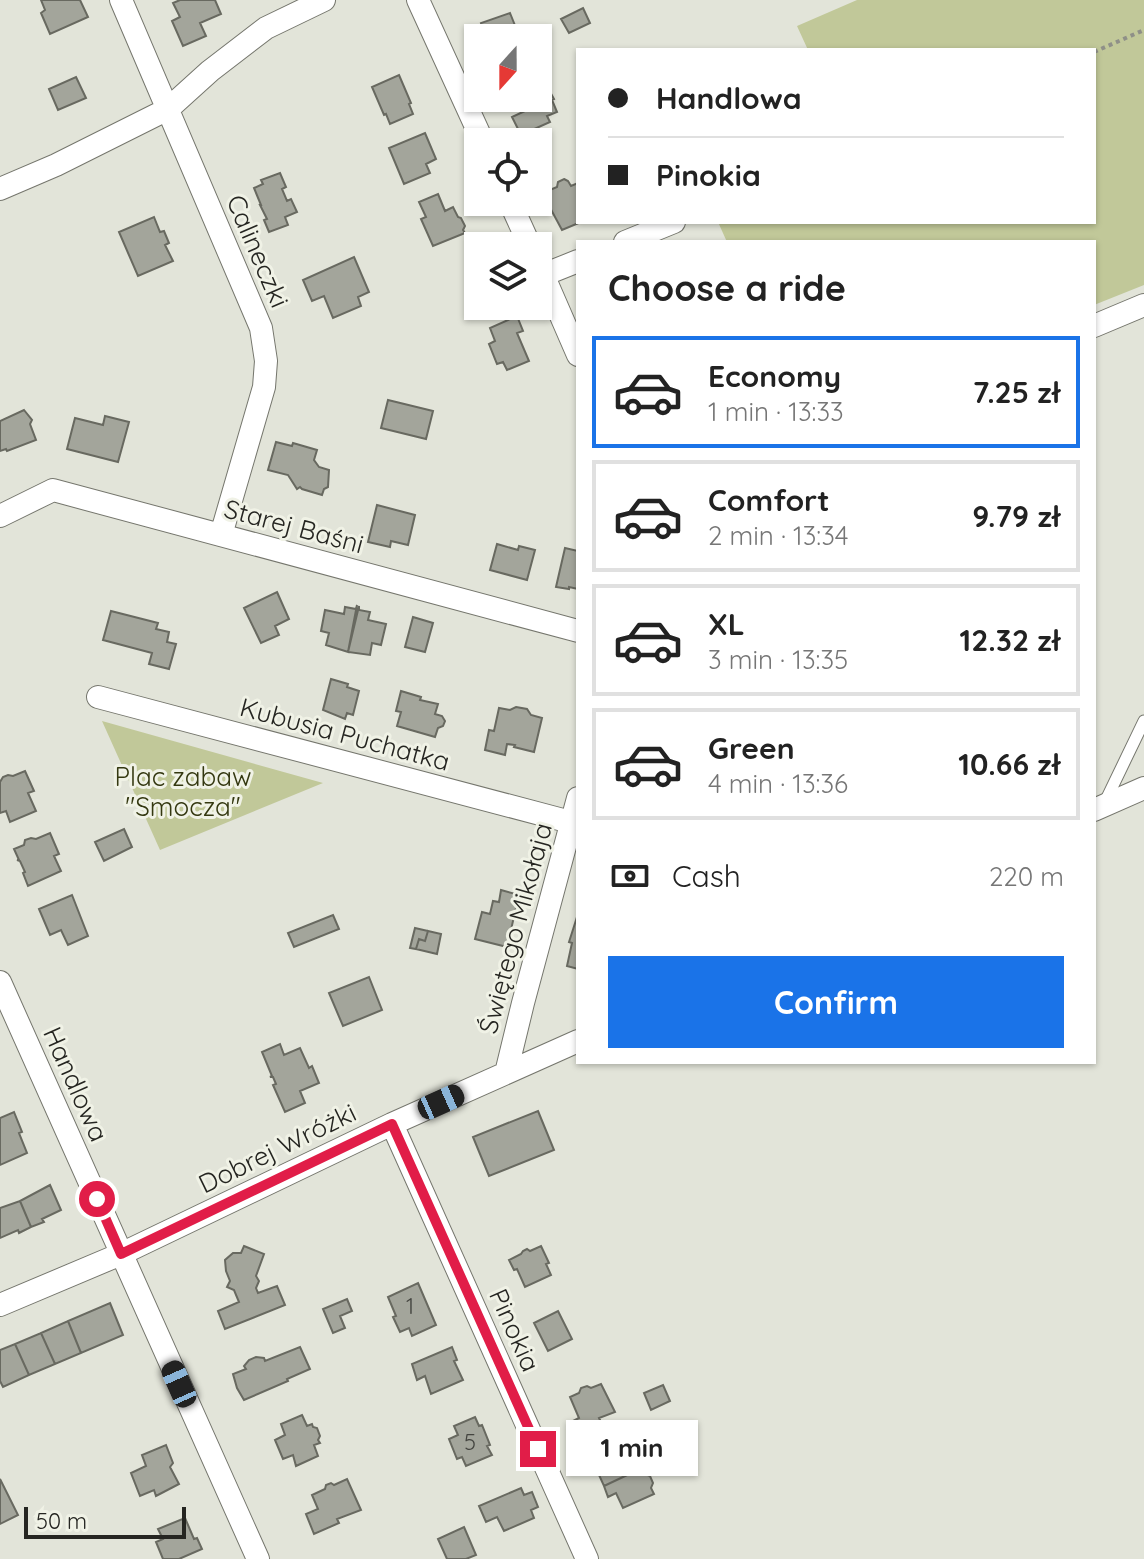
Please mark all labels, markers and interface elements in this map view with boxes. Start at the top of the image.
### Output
north arrow [464,24,552,112]
map controls [464,24,552,320]
text: Handlowa [656,79,802,117]
button: locate [464,128,552,216]
text: Pinokia [656,156,761,194]
street label: Calineczki [219,190,297,312]
button: layers [464,232,552,320]
text: Choose a ride [608,265,846,310]
icon: car [612,356,684,428]
text: Economy [708,357,841,395]
text: 7.25 zł [973,373,1060,411]
text: 1 min · 13:33 [708,395,844,428]
icon: car [612,480,684,552]
text: Comfort [708,481,829,519]
street label: Starej Baśni [221,492,367,560]
text: 9.79 zł [972,497,1060,535]
text: 2 min · 13:34 [708,519,849,552]
icon: car [612,604,684,676]
text: XL [708,605,745,643]
text: 12.32 zł [960,621,1060,659]
text: 3 min · 13:35 [708,643,848,676]
street label: Kubusia Puchatka [237,690,453,778]
icon: car [612,728,684,800]
text: Green [708,729,795,767]
text: 10.66 zł [958,745,1060,783]
park label: Plac zabaw "Smocza" [115,760,251,823]
text: 4 min · 13:36 [708,767,848,800]
street label: Świętego Mikołaja [471,819,559,1037]
icon: cash [608,854,652,898]
text: Cash [672,857,741,895]
text: 220 m [989,860,1064,893]
button: Confirm [608,956,1064,1048]
street label: Handlowa [36,1022,116,1146]
car [414,1081,468,1123]
street label: Dobrej Wróżki [193,1096,361,1200]
route start [79,1181,115,1217]
street label: Pinokia [482,1284,548,1376]
house number: 1 [406,1292,414,1320]
car [158,1357,200,1411]
callout: 1 min [566,1421,698,1477]
house number: 5 [464,1428,476,1456]
route end [520,1431,556,1467]
text: 1 min [601,1431,664,1464]
scale bar [24,1503,186,1539]
text: 50 m [36,1507,87,1535]

